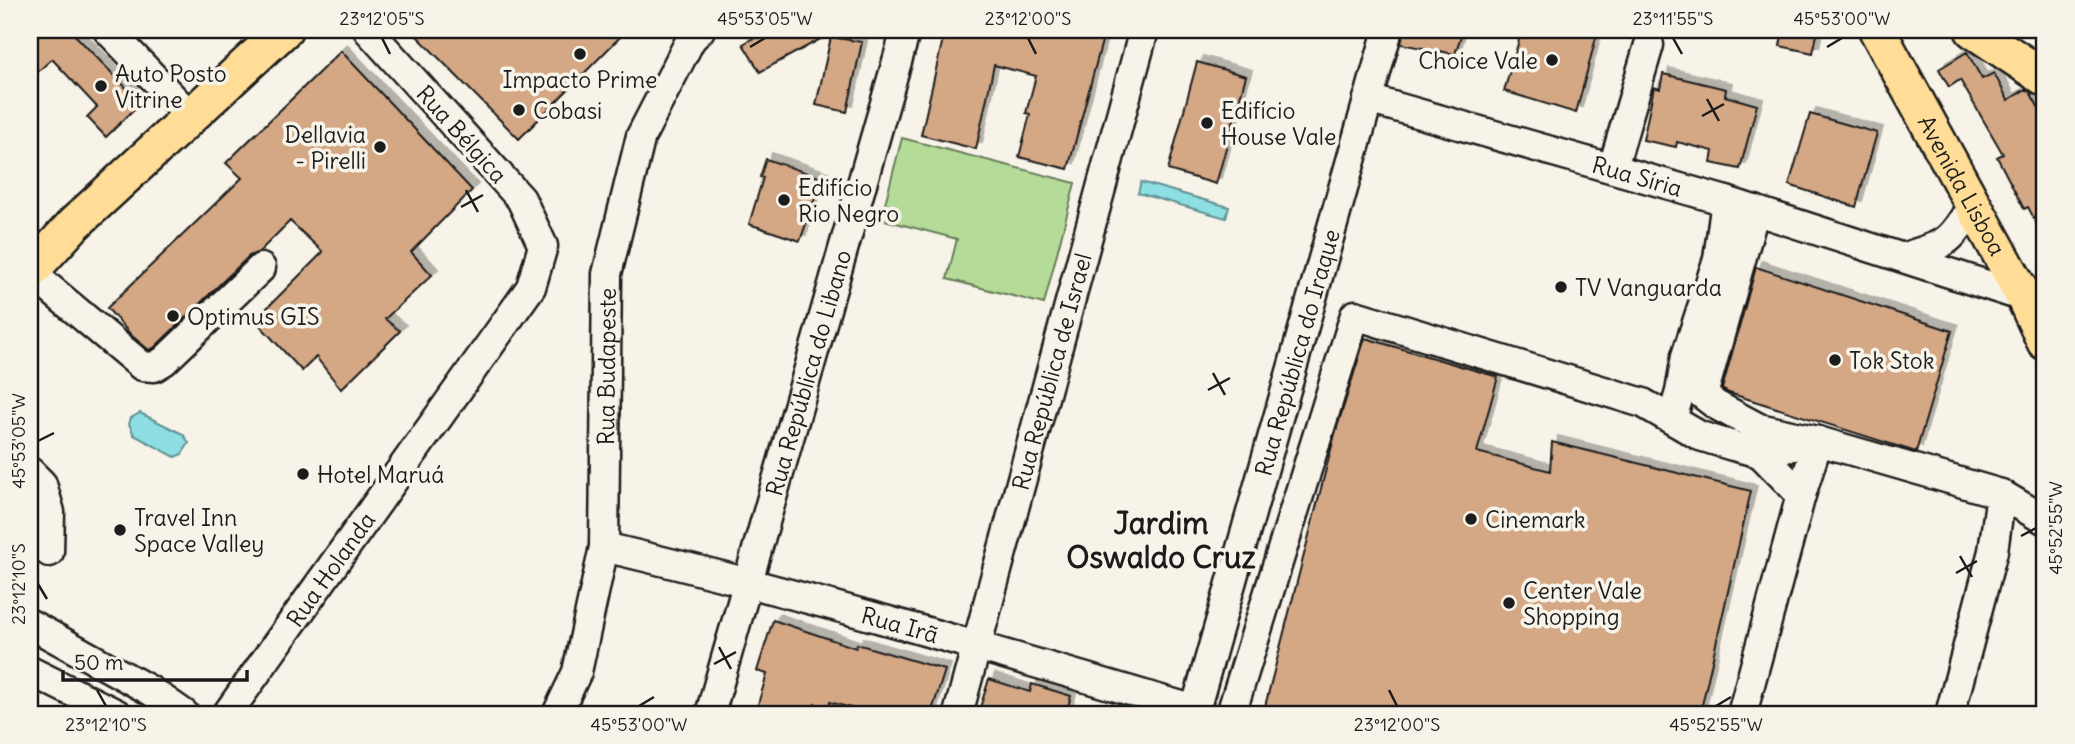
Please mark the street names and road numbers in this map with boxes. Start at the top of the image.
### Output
street label: Rua Bélgica [411,79,513,189]
street label: Avenida Lisboa [1912,110,2013,260]
street label: Rua Síria [1589,149,1686,202]
street label: Rua República do Iraque [1248,226,1345,479]
street label: Rua República do Libano [759,246,857,499]
street label: Rua República de Israel [1005,250,1097,493]
street label: Rua Budapeste [591,288,621,445]
street label: Rua Holanda [280,506,381,632]
street label: Rua Irã [858,600,942,649]

